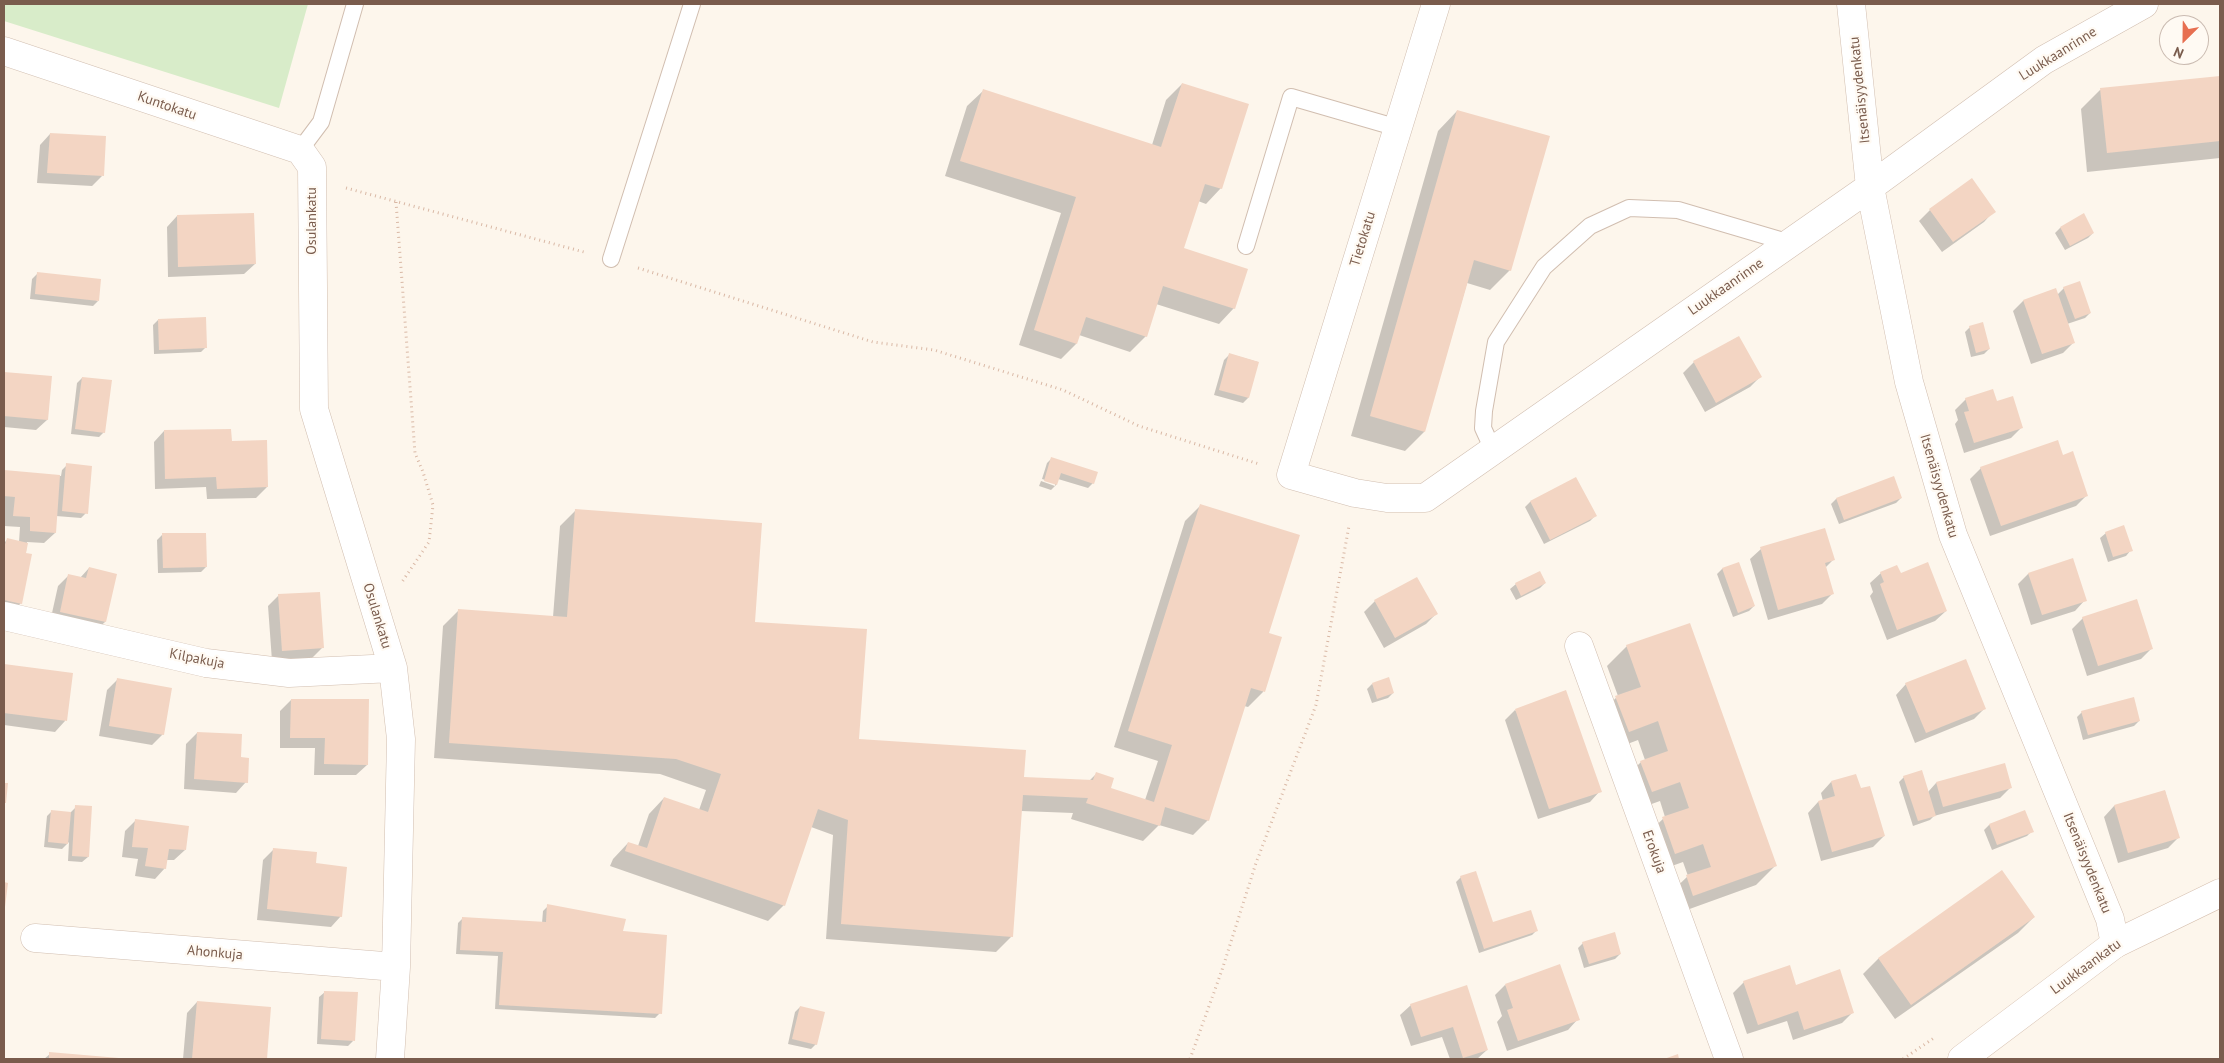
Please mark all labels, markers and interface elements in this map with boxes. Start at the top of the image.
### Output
north arrow [2159,15,2209,65]
street label: Luukkaanrinne [2016,24,2100,84]
street label: Itsenäisyydenkatu [1846,36,1874,144]
text: N [2171,43,2186,63]
street label: Kuntokatu [135,88,199,124]
street label: Osulankatu [304,187,320,255]
street label: Tietokatu [1347,209,1379,269]
street label: Luukkaanrinne [1685,255,1767,319]
street label: Itsenäisyydenkatu [1916,432,1962,540]
street label: Osulankatu [359,581,395,651]
street label: Kilpakuja [168,645,226,673]
street label: Itsenäisyydenkatu [2059,810,2115,916]
street label: Erokuja [1638,828,1670,876]
street label: Luukkaankatu [2048,936,2124,998]
street label: Ahonkuja [186,942,244,964]

